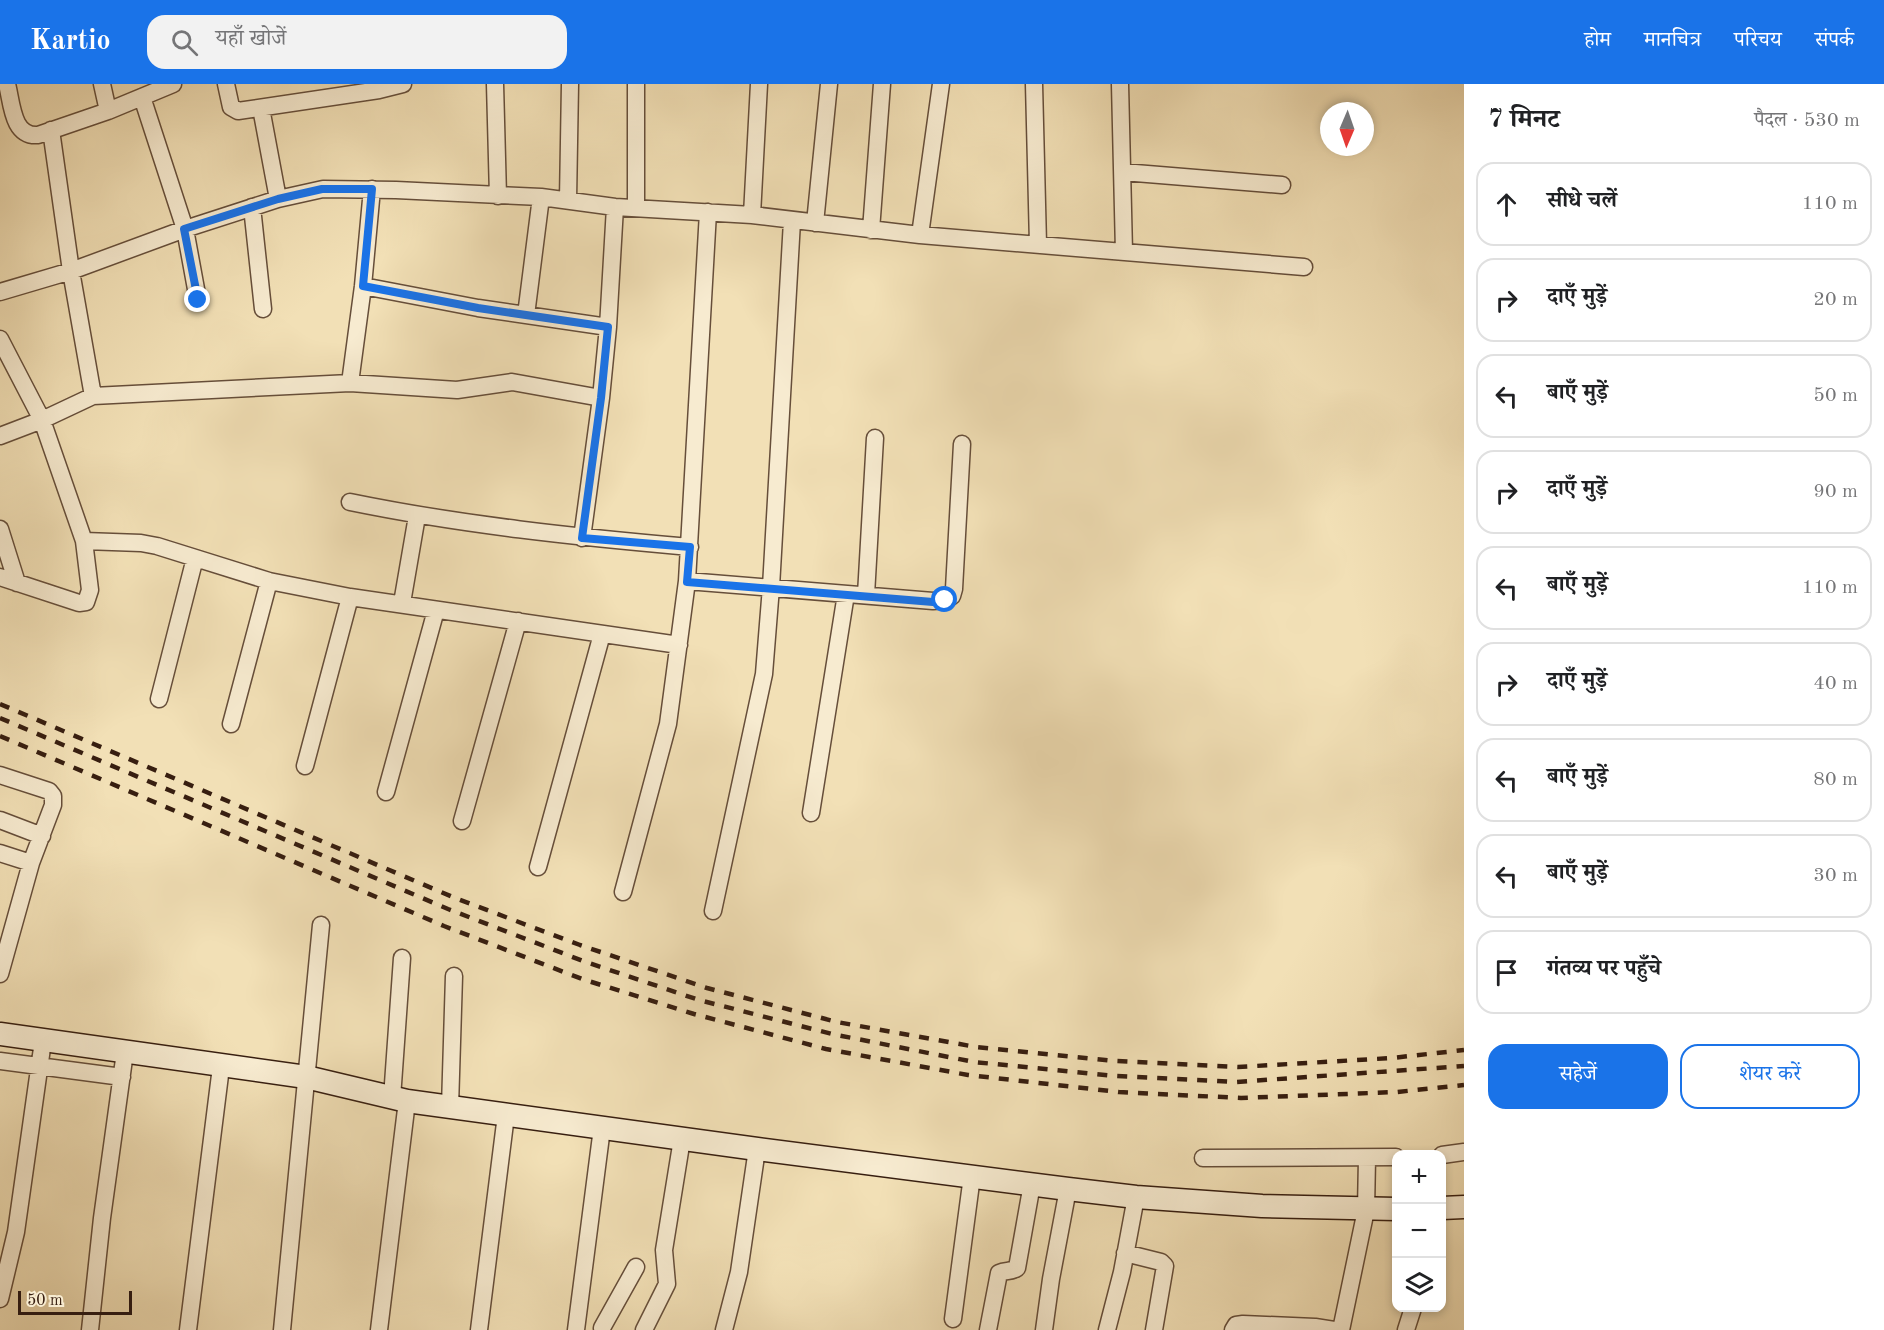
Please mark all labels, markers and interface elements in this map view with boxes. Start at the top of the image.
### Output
search box [147,15,567,69]
icon: search [168,26,201,59]
text: Kartio [30,28,111,56]
text: यहाँ खोजें [216,28,286,50]
text: होम [1584,30,1611,51]
text: मानचित्र [1644,30,1701,51]
text: परिचय [1734,30,1782,51]
text: संपर्क [1815,30,1854,51]
north arrow [1320,102,1374,156]
text: 7 मिनट [1488,107,1560,133]
text: पैदल · 530 m [1754,111,1860,131]
icon: ahead [1490,188,1523,221]
text: सीधे चलें [1547,190,1617,212]
text: 110 m [1802,194,1858,214]
icon: right [1490,284,1523,317]
route end [184,286,210,312]
text: दाएँ मुड़ें [1547,286,1607,308]
text: 20 m [1813,290,1858,310]
icon: left [1490,380,1523,413]
text: बाएँ मुड़ें [1547,382,1608,404]
text: 50 m [1813,386,1858,406]
icon: right [1490,476,1523,509]
text: दाएँ मुड़ें [1547,478,1607,500]
text: 90 m [1813,482,1858,502]
icon: left [1490,572,1523,605]
text: बाएँ मुड़ें [1547,574,1608,596]
text: 110 m [1802,578,1858,598]
route start [931,586,957,612]
icon: right [1490,668,1523,701]
text: दाएँ मुड़ें [1547,670,1607,692]
text: 40 m [1813,674,1858,694]
icon: left [1490,764,1523,797]
text: बाएँ मुड़ें [1547,766,1608,788]
text: 80 m [1813,770,1858,790]
icon: left [1490,860,1523,893]
text: बाएँ मुड़ें [1547,862,1608,884]
text: 30 m [1813,866,1858,886]
icon: arrive [1490,956,1523,989]
text: गंतव्य पर पहुँचे [1547,958,1661,980]
button: सहेजें [1488,1044,1668,1109]
button: शेयर करें [1680,1044,1860,1109]
map controls [1392,1150,1446,1312]
button: + [1392,1150,1446,1204]
button: − [1392,1204,1446,1258]
button: layers [1392,1258,1446,1312]
scale bar [18,1288,132,1316]
text: 50 m [27,1293,63,1309]

